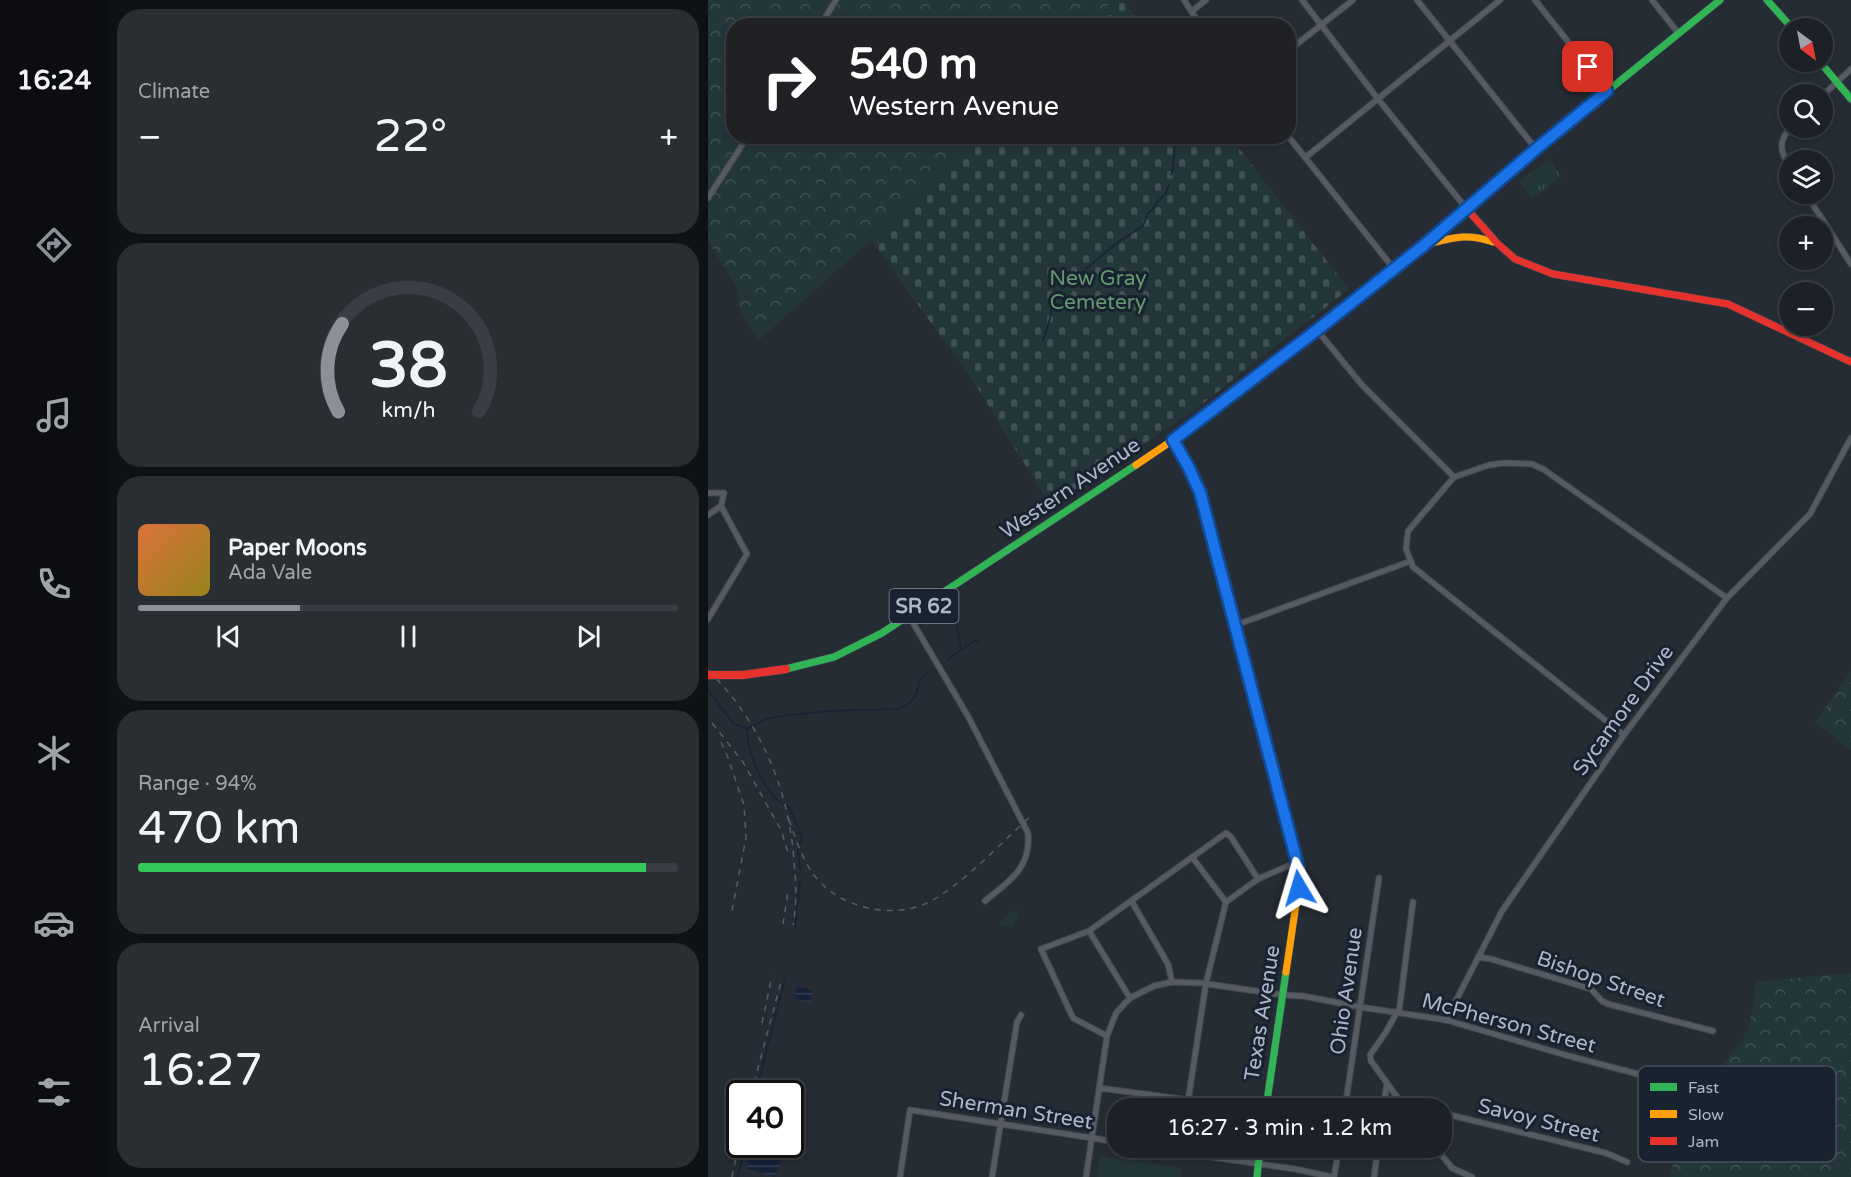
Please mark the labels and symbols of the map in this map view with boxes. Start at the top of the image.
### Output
north arrow [1779,18,1833,72]
pin [1562,41,1613,92]
park label: New Gray Cemetery [1049,266,1147,315]
street label: Western Avenue [996,432,1145,544]
road number: SR 62 [890,589,958,623]
street label: Sycamore Drive [1568,640,1679,780]
position arrow [1267,856,1331,920]
street label: Ohio Avenue [1325,926,1368,1056]
street label: Texas Avenue [1239,943,1286,1083]
street label: Bishop Street [1533,946,1668,1013]
street label: McPherson Street [1419,988,1599,1059]
legend [1638,1066,1836,1162]
text: Fast [1688,1078,1719,1098]
speed limit sign: 40 [726,1080,804,1158]
street label: Sherman Street [937,1086,1094,1135]
street label: Savoy Street [1475,1093,1603,1148]
text: Slow [1688,1105,1724,1125]
text: Jam [1688,1132,1719,1152]

